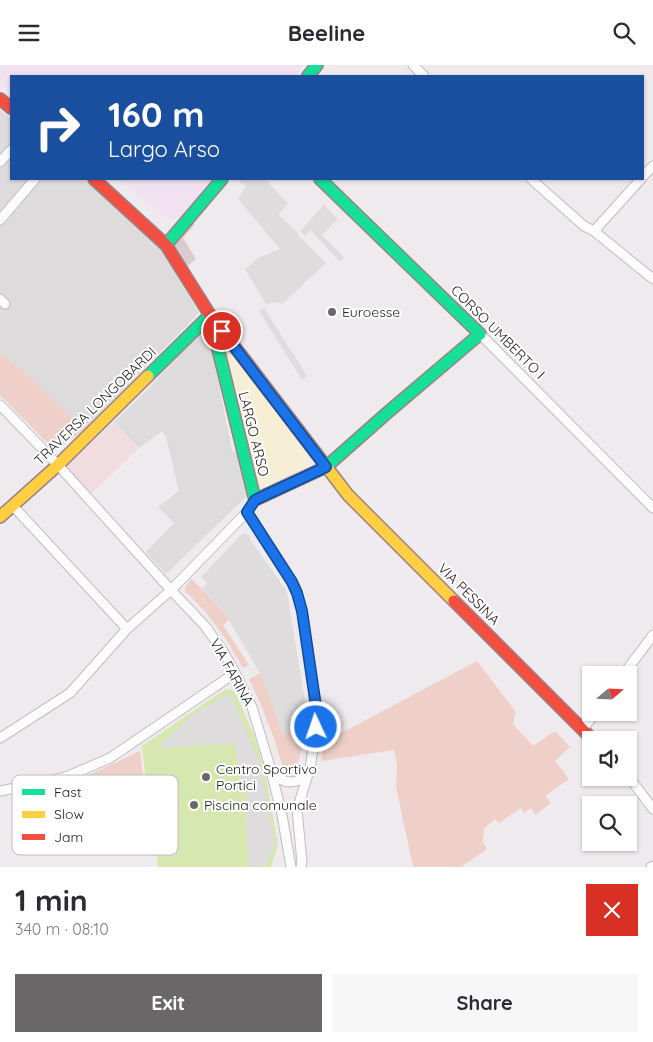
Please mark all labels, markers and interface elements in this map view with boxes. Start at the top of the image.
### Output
icon: menu [15,19,43,47]
text: Beeline [288,19,365,47]
icon: search [610,19,638,47]
text: 160 m [108,92,205,136]
icon: right [25,95,90,160]
text: Largo Arso [108,135,220,163]
street label: CORSO UMBERTO I [447,281,549,383]
place label: Euroesse [342,303,400,321]
marker: Euroesse [326,306,338,318]
pin [201,310,243,352]
icon: arrive [208,317,236,345]
street label: TRAVERSA LONGOBARDI [30,343,160,469]
street label: LARGO ARSO [235,390,273,479]
street label: VIA PESSINA [434,559,504,629]
street label: VIA FARINA [206,635,258,709]
north arrow [582,666,638,721]
map controls [582,666,637,851]
position arrow [289,700,341,752]
button: sound [582,731,637,786]
place label: Centro Sportivo Portici [216,760,317,794]
marker: Centro Sportivo Portici [200,771,212,783]
legend [12,775,178,855]
text: Fast [54,783,82,801]
place label: Piscina comunale [204,796,317,814]
button: search [582,796,637,851]
marker: Piscina comunale [188,799,200,811]
text: Slow [54,805,84,823]
text: Jam [54,828,83,846]
text: 1 min [15,881,88,919]
button: close [586,884,638,936]
text: 340 m · 08:10 [15,919,109,939]
button: Exit [15,974,322,1032]
button: Share [332,974,638,1032]

